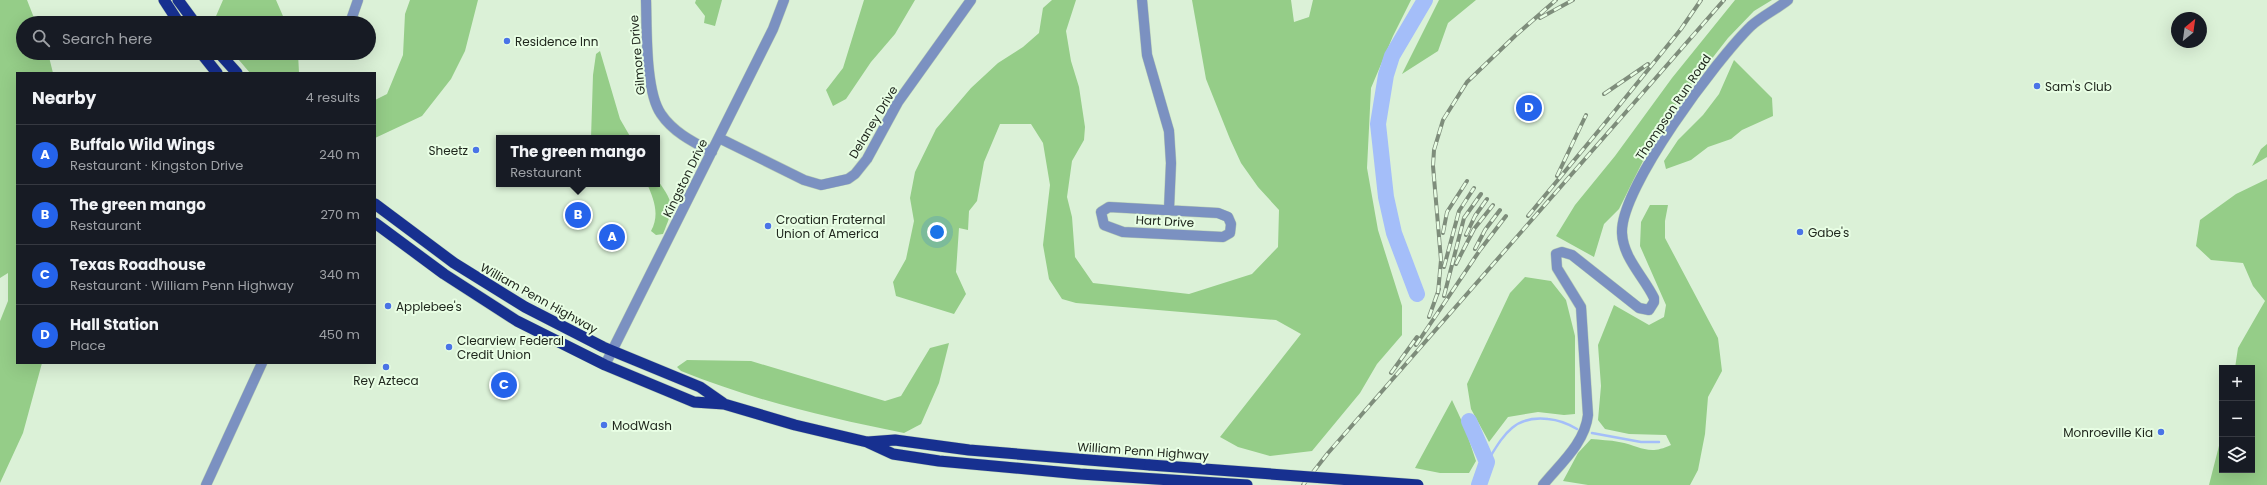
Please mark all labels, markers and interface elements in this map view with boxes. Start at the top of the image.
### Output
north arrow [2171,12,2207,48]
street label: Gilmore Drive [625,14,649,96]
search box [16,16,376,60]
icon: search [30,27,52,49]
text: Search here [62,28,152,49]
place label: Residence Inn [515,33,598,50]
marker: Residence Inn [502,36,512,46]
street label: Thompson Run Road [1631,51,1715,163]
place label: Sam's Club [2045,78,2112,95]
marker: Sam's Club [2032,81,2042,91]
street label: Delaney Drive [845,82,901,162]
text: Nearby [32,86,96,110]
text: 4 results [306,88,360,107]
pin: D [1516,93,1542,123]
text: Buffalo Wild Wings [70,134,215,155]
popup [496,135,660,187]
street label: Kingston Drive [659,136,711,220]
text: The green mango [510,141,646,162]
place label: Sheetz [429,142,468,159]
text: A [40,145,50,164]
text: 240 m [319,145,360,164]
marker: Sheetz [471,145,481,155]
text: Restaurant · Kingston Drive [70,156,243,175]
text: Restaurant [510,163,581,182]
text: The green mango [70,194,206,215]
pin: B [565,200,591,230]
text: B [41,205,49,224]
text: 270 m [320,205,360,224]
place label: Croatian Fraternal Union of America [776,211,886,242]
street label: Hart Drive [1135,211,1195,231]
text: Restaurant [70,216,141,235]
marker: Croatian Fraternal Union of America [763,221,773,231]
pin: A [599,222,625,252]
your location [927,222,947,242]
place label: Gabe's [1808,224,1849,241]
marker: Gabe's [1795,227,1805,237]
text: Texas Roadhouse [70,254,206,275]
street label: William Penn Highway [477,259,601,338]
text: C [40,265,50,284]
text: 340 m [319,265,360,284]
text: Restaurant · William Penn Highway [70,276,294,295]
place label: Applebee's [396,298,462,315]
marker: Applebee's [383,301,393,311]
text: Hall Station [70,314,159,335]
text: D [40,325,50,344]
text: 450 m [319,325,360,344]
place label: Clearview Federal Credit Union [457,332,564,363]
text: Place [70,336,105,355]
marker: Clearview Federal Credit Union [444,342,454,352]
marker: Rey Azteca [381,362,391,372]
map controls [2219,365,2255,473]
button: + [2219,365,2255,401]
pin: C [491,370,517,400]
place label: Rey Azteca [353,372,419,389]
button: − [2219,401,2255,437]
place label: ModWash [612,417,672,434]
marker: ModWash [599,420,609,430]
place label: Monroeville Kia [2063,424,2153,441]
marker: Monroeville Kia [2156,427,2166,437]
button: layers [2219,437,2255,473]
street label: William Penn Highway [1077,438,1210,464]

